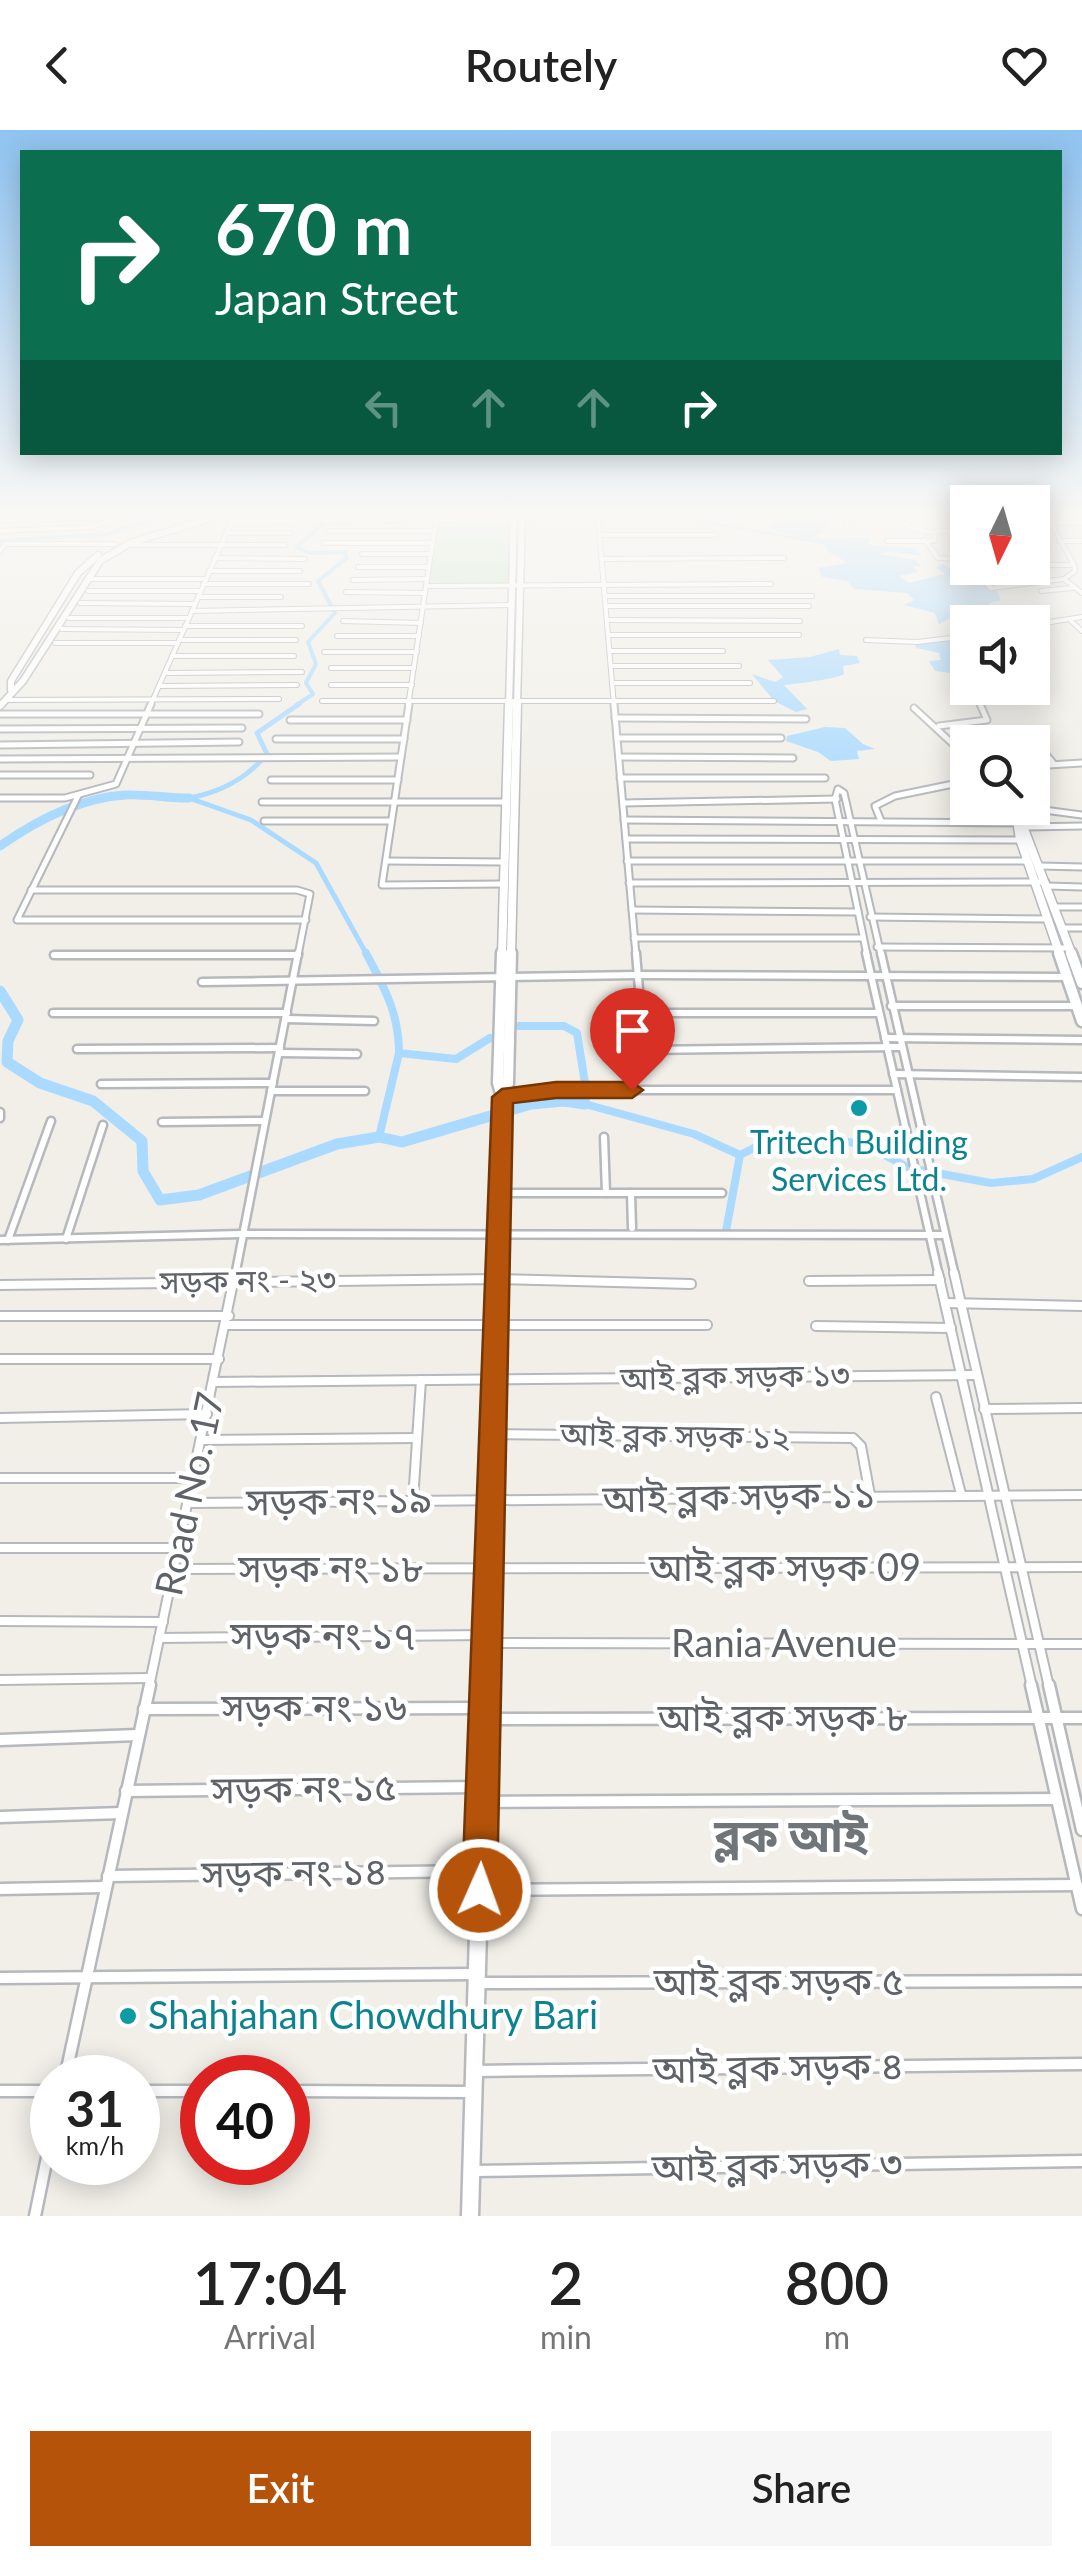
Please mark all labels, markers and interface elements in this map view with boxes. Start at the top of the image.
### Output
icon: back [30,38,85,93]
text: Routely [465,38,617,92]
icon: heart [997,38,1052,93]
text: 670 m [215,186,412,270]
icon: right [50,190,180,320]
text: Japan Street [215,271,458,325]
icon: left [356,380,411,435]
icon: ahead [461,380,516,435]
icon: ahead [566,380,621,435]
icon: right [671,380,726,435]
north arrow [950,485,1050,585]
map controls [950,485,1050,825]
button: sound [950,605,1050,705]
button: search [950,725,1050,825]
pin [590,988,675,1091]
icon: arrive [605,1003,660,1058]
marker: Tritech Building Services Ltd. [848,1097,870,1119]
place label: Tritech Building Services Ltd. [750,1122,968,1198]
street label: সড়ক নং - ২৩ [159,1258,336,1301]
street label: আই ব্লক সড়ক ১৩ [619,1354,850,1397]
street label: Road No. 17 [144,1388,232,1599]
street label: আই ব্লক সড়ক ১২ [559,1413,790,1456]
street label: আই ব্লক সড়ক ১১ [601,1470,876,1520]
street label: সড়ক নং ১৯ [245,1474,432,1524]
street label: আই ব্লক সড়ক 09 [648,1543,921,1589]
street label: সড়ক নং ১৮ [237,1544,424,1590]
street label: সড়ক নং ১৭ [229,1611,416,1657]
street label: Rania Avenue [671,1619,897,1665]
street label: সড়ক নং ১৬ [220,1683,407,1729]
street label: আই ব্লক সড়ক ৮ [657,1693,908,1739]
street label: সড়ক নং ১৫ [210,1762,397,1812]
district label: ব্লক আই [713,1808,869,1863]
position arrow [428,1838,532,1942]
street label: সড়ক নং ১৪ [200,1846,387,1896]
street label: আই ব্লক সড়ক ৫ [653,1957,904,2003]
place label: Shahjahan Chowdhury Bari [148,1991,598,2037]
marker: Shahjahan Chowdhury Bari [117,2005,139,2027]
street label: আই ব্লক সড়ক ৪ [651,2041,904,2091]
speed limit sign: 40 [180,2055,310,2185]
text: 31 [66,2078,124,2138]
text: km/h [66,2130,124,2160]
street label: আই ব্লক সড়ক ৩ [650,2139,903,2189]
text: 17:04 [193,2246,347,2318]
text: 2 [549,2246,583,2318]
text: 800 [785,2246,889,2318]
text: Arrival [224,2317,316,2356]
text: min [540,2317,592,2356]
text: m [824,2317,850,2356]
button: Exit [30,2431,531,2546]
button: Share [551,2431,1052,2546]

